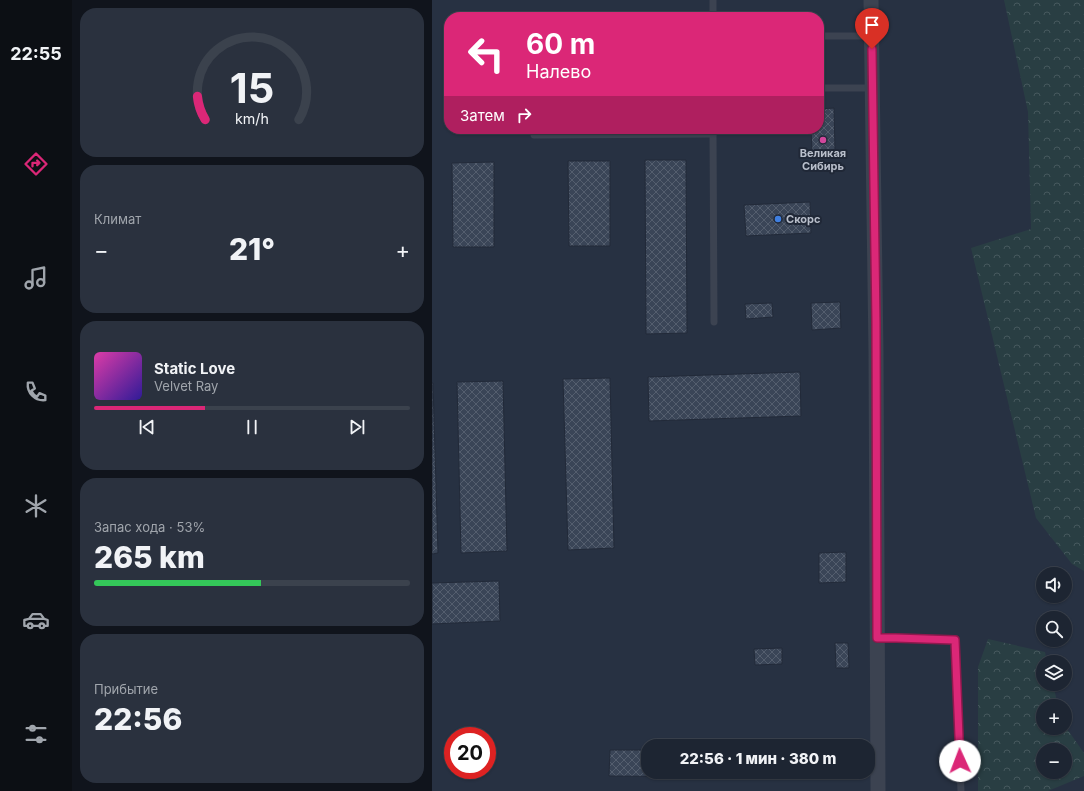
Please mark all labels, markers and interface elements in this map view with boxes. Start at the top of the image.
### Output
pin [855,8,889,49]
icon: arrive [861,14,883,36]
text: 60 m [526,27,595,61]
icon: left [460,28,512,80]
text: 22:55 [10,43,62,64]
text: Налево [526,61,591,82]
text: 15 [230,63,274,113]
icon: right [513,104,535,126]
text: Затем [460,106,505,125]
text: km/h [235,110,269,127]
marker: Великая Сибирь [818,135,828,145]
place label: Великая Сибирь [800,146,846,173]
icon: directions [22,150,50,178]
text: Климат [94,211,141,227]
place label: Скорс [786,212,821,226]
marker: Скорс [773,214,783,224]
text: 21° [229,231,275,267]
text: − [94,237,109,263]
text: + [395,237,410,263]
icon: music [22,264,50,292]
text: Static Love [154,359,235,378]
icon: phone [22,378,50,406]
text: Velvet Ray [154,378,218,394]
icon: previous [136,416,158,438]
icon: pause [241,416,263,438]
icon: next [346,416,368,438]
icon: climate [22,492,50,520]
text: Запас хода · 53% [94,519,205,535]
text: 265 km [94,539,205,575]
map controls [1036,567,1072,779]
button: sound [1036,567,1072,603]
icon: car [22,606,50,634]
button: search [1036,611,1072,647]
button: layers [1036,655,1072,691]
text: Прибытие [94,681,158,697]
button: + [1036,699,1072,735]
text: 22:56 [94,701,182,737]
icon: filters [22,720,50,748]
speed limit sign: 20 [444,727,496,779]
position arrow [939,740,981,782]
button: − [1036,743,1072,779]
text: 22:56 · 1 мин · 380 m [680,749,836,768]

